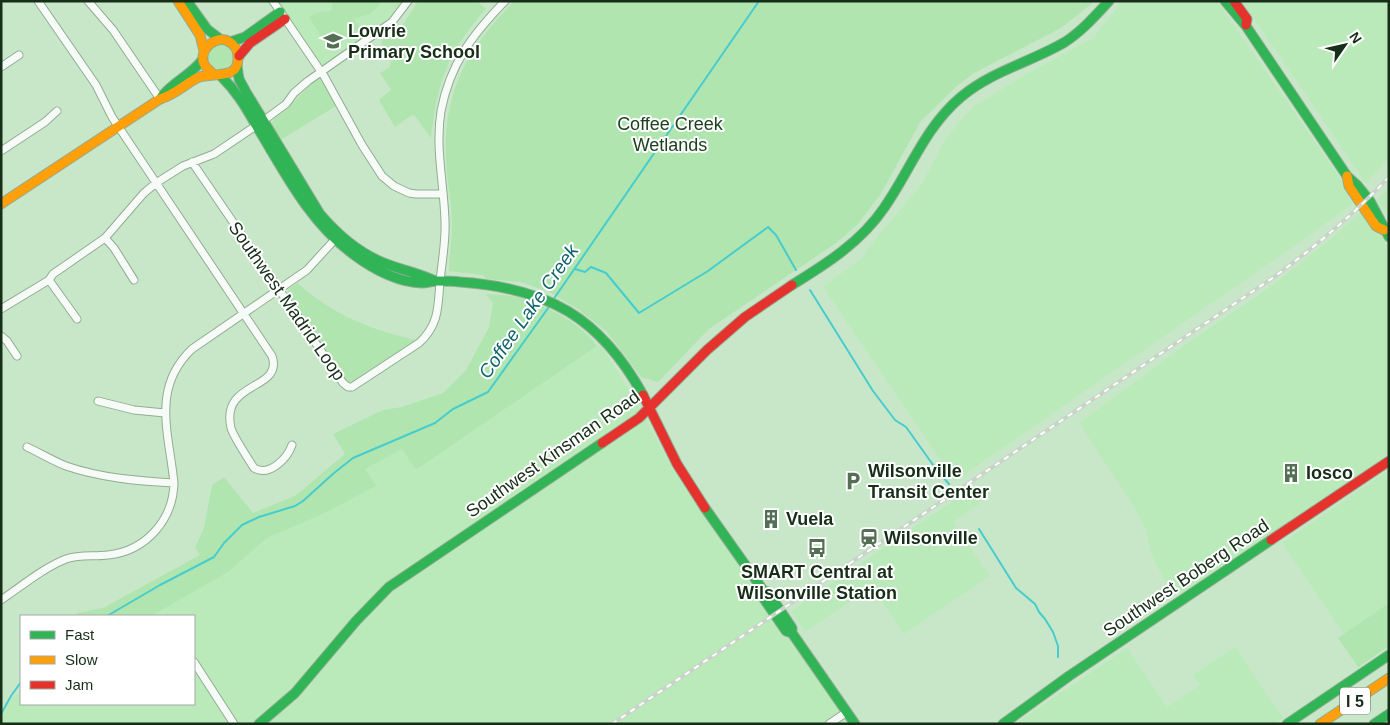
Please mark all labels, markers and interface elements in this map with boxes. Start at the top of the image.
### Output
north arrow [1320,20,1370,70]
place label: Lowrie Primary School [348,21,480,62]
text: N [1346,29,1365,46]
school or university icon: Lowrie Primary School [322,30,344,52]
park label: Coffee Creek Wetlands [617,114,724,155]
street label: Southwest Madrid Loop [225,218,349,384]
water label: Coffee Lake Creek [474,239,583,382]
street label: Southwest Kinsman Road [462,386,644,522]
place label: Wilsonville Transit Center [868,461,989,502]
building icon: Iosco [1280,462,1302,484]
place label: Iosco [1306,463,1353,483]
parking icon: Wilsonville Transit Center [842,470,864,492]
building icon: Vuela [760,508,782,530]
place label: Vuela [786,509,834,529]
street label: Southwest Boberg Road [1100,515,1272,641]
station icon: Wilsonville [858,527,880,549]
place label: Wilsonville [884,528,978,548]
bus stop icon: SMART Central at Wilsonville Station [806,537,828,559]
place label: SMART Central at Wilsonville Station [737,562,897,603]
legend [20,615,195,705]
text: Fast [65,626,95,643]
text: Slow [65,651,98,668]
text: Jam [65,676,93,693]
road number: I 5 [1340,688,1370,714]

